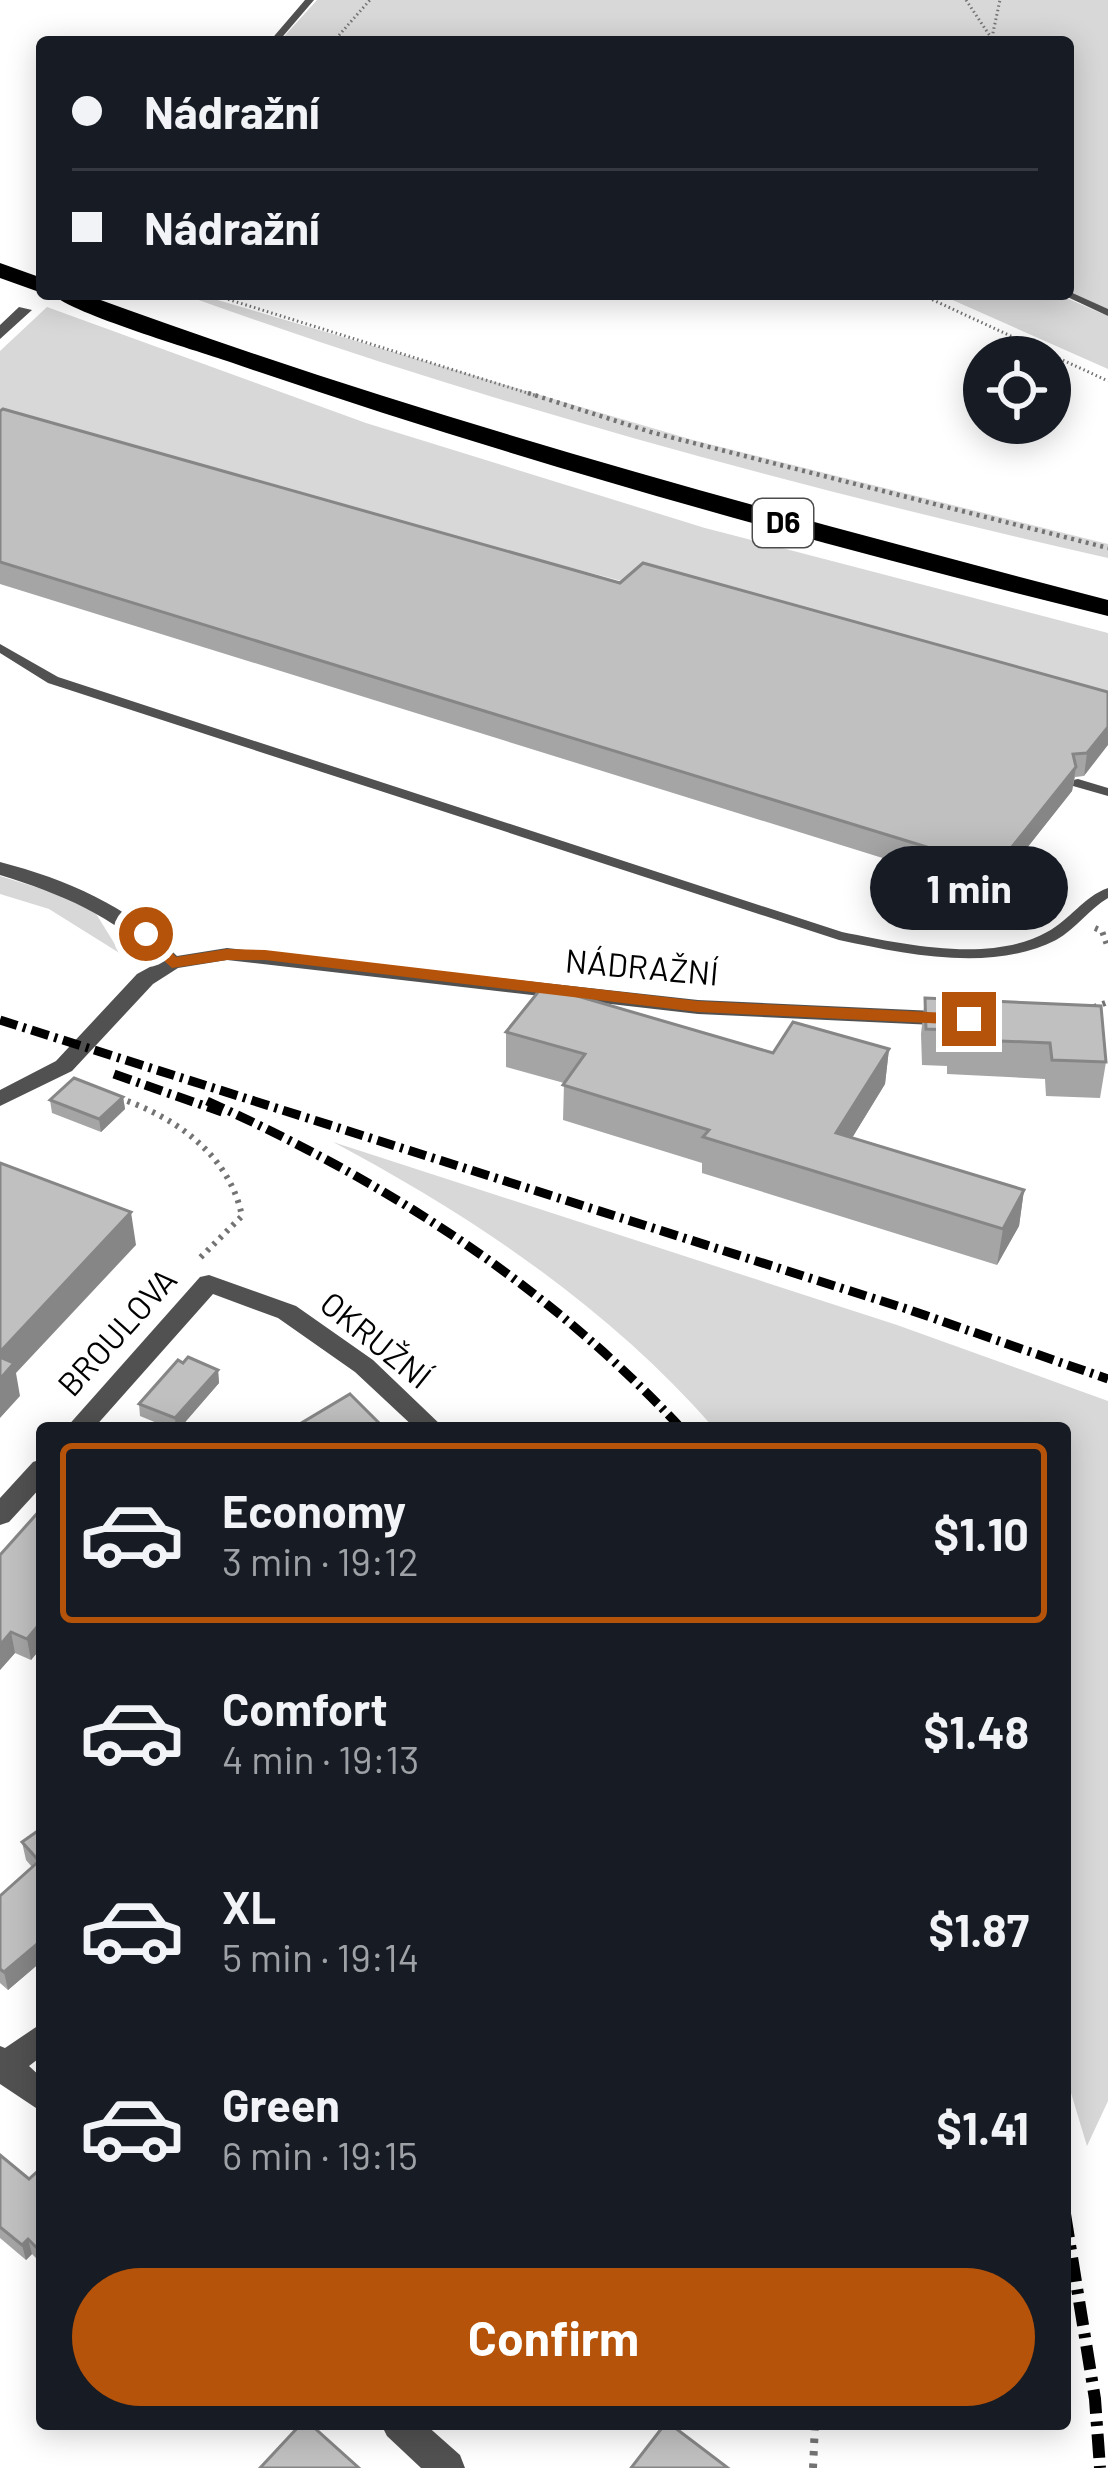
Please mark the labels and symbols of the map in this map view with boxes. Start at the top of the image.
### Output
road number: D6 [753,499,813,547]
callout: 1 min [870,845,1068,929]
route start [119,907,173,961]
street label: NÁDRAŽNÍ [564,939,720,993]
route end [942,992,996,1046]
street label: BROULOVA [48,1259,184,1403]
street label: OKRUŽNÍ [313,1282,440,1396]

